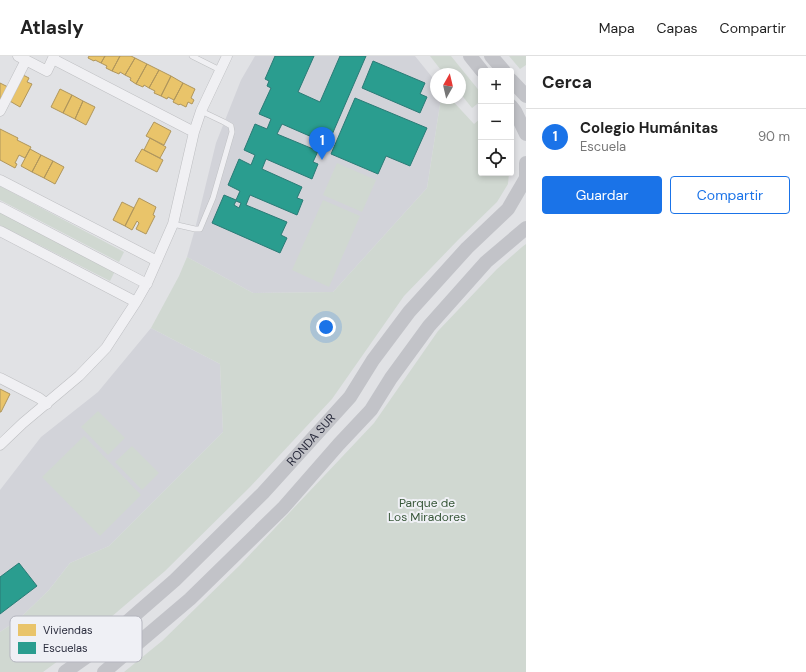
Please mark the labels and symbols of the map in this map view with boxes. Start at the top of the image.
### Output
north arrow [430,68,466,104]
pin: 1 [309,127,335,160]
your location [316,317,336,337]
street label: RONDA SUR [283,410,339,470]
park label: Parque de Los Miradores [388,495,466,525]
legend [10,616,142,662]
text: Viviendas [43,623,92,637]
text: Escuelas [43,641,88,655]

